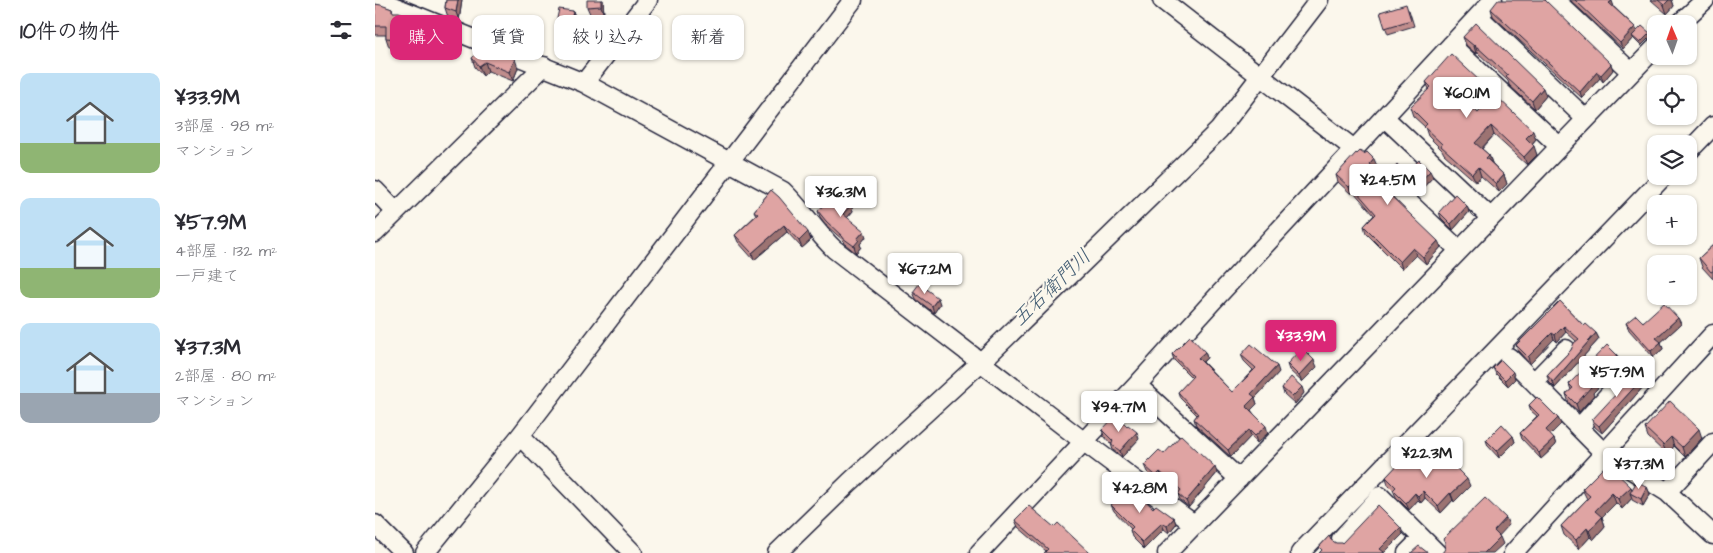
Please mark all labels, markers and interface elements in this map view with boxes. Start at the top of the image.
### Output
chip: 購入 [390,15,462,60]
chip: 賃貸 [472,15,544,60]
chip: 絞り込み [554,15,662,60]
chip: 新着 [672,15,744,60]
north arrow [1647,15,1697,65]
map controls [1647,15,1697,305]
icon: filters [327,16,355,44]
text: 10件の物件 [20,17,120,46]
button: locate [1647,75,1697,125]
pin: ¥60.1M [1426,76,1508,119]
text: ¥60.1M [1444,82,1490,104]
text: ¥33.9M [175,83,240,112]
icon: home [60,93,120,153]
text: 3部屋 · 98 m² [175,115,275,137]
button: layers [1647,135,1697,185]
text: マンション [175,140,254,162]
pin: ¥24.5M [1347,164,1429,206]
text: ¥24.5M [1360,169,1416,191]
pin: ¥36.3M [800,176,882,218]
text: ¥36.3M [816,181,866,203]
button: + [1647,195,1697,245]
text: ¥57.9M [175,208,246,237]
icon: home [60,218,120,278]
text: 4部屋 · 132 m² [175,240,277,262]
water label: 五右衛門川 [1006,243,1097,333]
pin: ¥67.2M [884,252,966,295]
button: − [1647,255,1697,305]
text: ¥67.2M [898,258,952,280]
text: 一戸建て [175,265,239,287]
pin: ¥33.9M [1260,320,1342,362]
text: ¥33.9M [1276,325,1326,347]
text: ¥37.3M [175,333,241,362]
icon: home [60,343,120,403]
pin: ¥57.9M [1576,356,1658,398]
text: ¥57.9M [1590,361,1644,383]
text: 2部屋 · 80 m² [175,365,277,387]
text: マンション [175,390,254,412]
pin: ¥94.7M [1078,390,1160,433]
text: ¥94.7M [1092,396,1146,418]
pin: ¥22.3M [1386,436,1468,479]
text: ¥22.3M [1402,442,1452,464]
pin: ¥37.3M [1598,448,1680,490]
text: ¥37.3M [1614,453,1664,475]
pin: ¥42.8M [1099,472,1181,514]
text: ¥42.8M [1113,477,1167,499]

